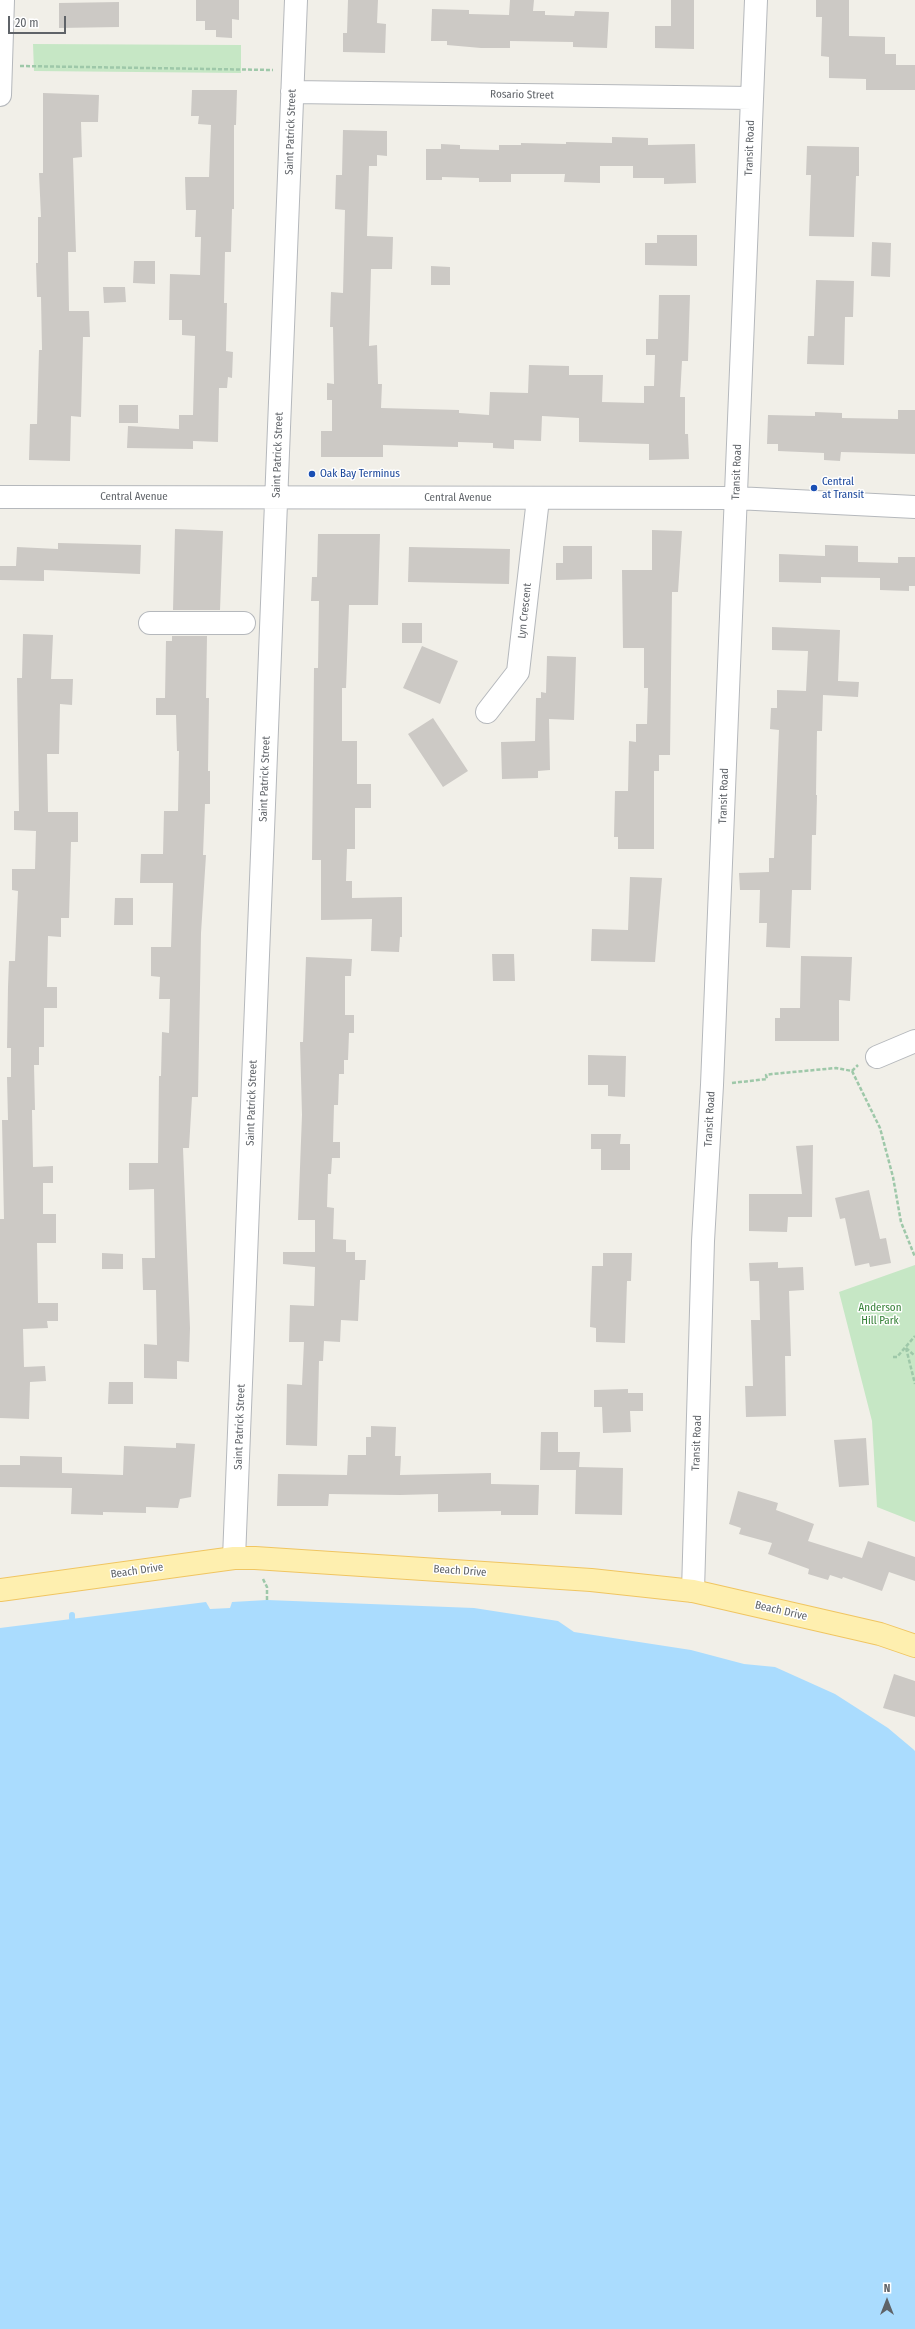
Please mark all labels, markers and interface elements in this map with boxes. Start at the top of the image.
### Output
scale bar [10,8,68,34]
text: 20 m [15,16,39,30]
street label: Rosario Street [490,88,554,102]
street label: Saint Patrick Street [283,89,299,175]
street label: Transit Road [742,120,758,176]
street label: Saint Patrick Street [270,412,286,498]
street label: Transit Road [729,444,745,500]
place label: Oak Bay Terminus [320,467,400,481]
marker: Oak Bay Terminus [307,469,317,479]
place label: Central at Transit [822,475,864,501]
marker: Central at Transit [809,483,819,493]
street label: Central Avenue [100,490,168,504]
street label: Central Avenue [424,491,492,505]
street label: Lyn Crescent [516,583,534,639]
street label: Saint Patrick Street [257,736,273,822]
street label: Transit Road [716,768,732,824]
street label: Saint Patrick Street [244,1060,260,1146]
street label: Transit Road [702,1091,718,1147]
park label: Anderson Hill Park [859,1301,901,1327]
street label: Saint Patrick Street [232,1384,248,1470]
street label: Transit Road [689,1415,705,1471]
street label: Beach Drive [110,1561,164,1581]
street label: Beach Drive [433,1563,487,1579]
street label: Beach Drive [754,1599,808,1623]
north arrow [867,2281,907,2321]
text: N [884,2282,890,2295]

